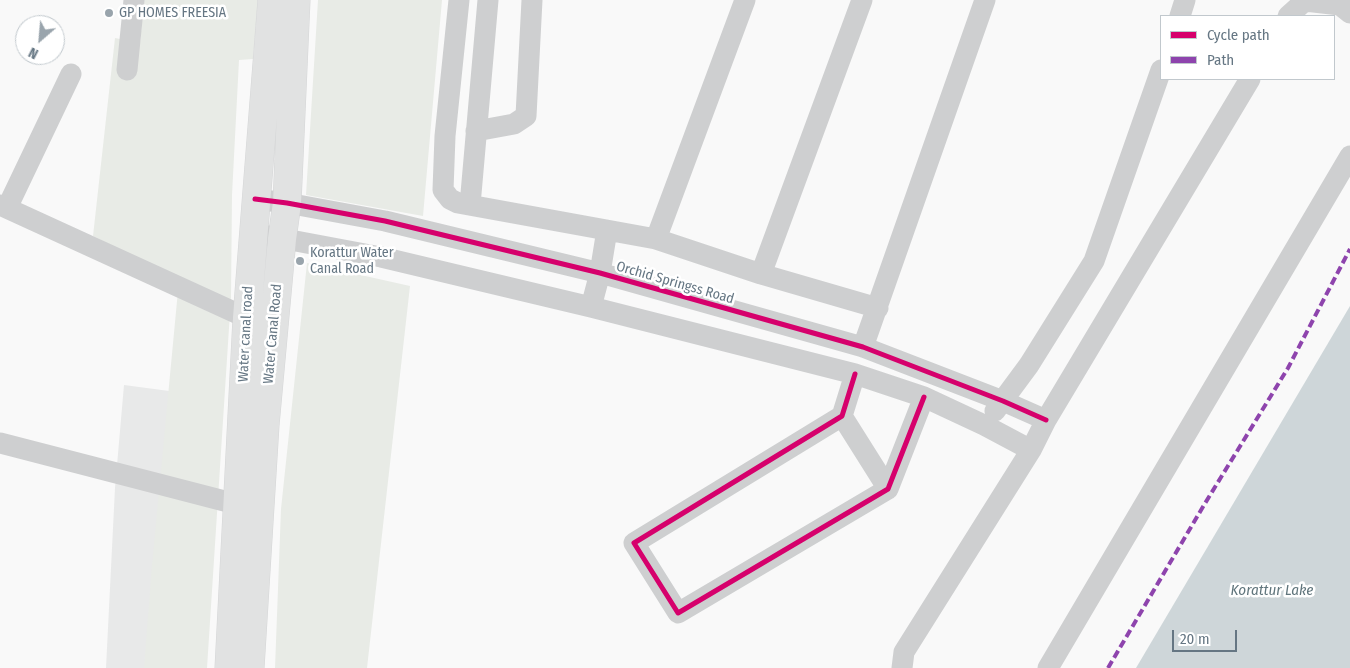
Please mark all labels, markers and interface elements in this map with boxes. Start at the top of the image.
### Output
place label: GP HOMES FREESIA [119,5,226,21]
marker: GP HOMES FREESIA [103,7,115,19]
north arrow [15,15,65,65]
legend [1160,15,1335,80]
text: Cycle path [1207,26,1270,44]
text: N [26,43,41,62]
text: Path [1207,51,1234,69]
place label: Korattur Water Canal Road [310,245,394,278]
marker: Korattur Water Canal Road [294,255,306,267]
street label: Orchid Springss Road [614,258,736,308]
street label: Water Canal Road [260,283,286,385]
street label: Water canal road [235,285,257,383]
water label: Korattur Lake [1231,582,1313,600]
scale bar [1175,620,1240,652]
text: 20 m [1180,630,1210,648]

